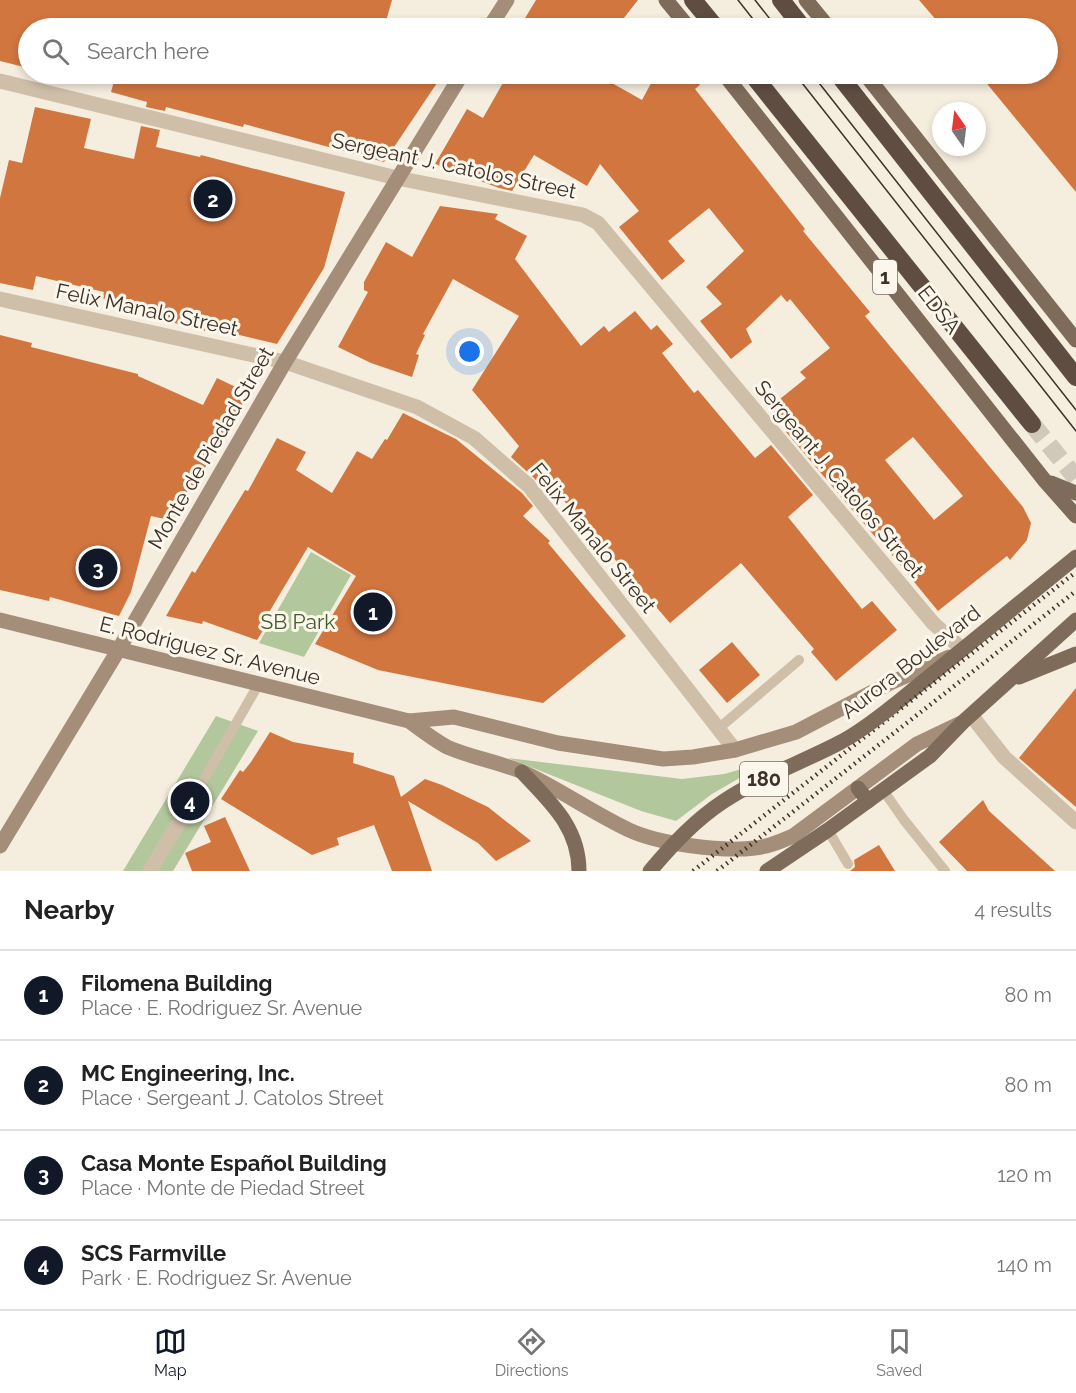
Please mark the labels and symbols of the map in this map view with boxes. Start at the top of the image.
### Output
north arrow [932,102,986,156]
street label: Sergeant J. Catolos Street [330,127,579,204]
pin: 2 [194,176,232,222]
road number: 1 [873,260,897,294]
street label: Felix Manalo Street [54,278,240,341]
street label: EDSA [913,281,966,339]
your location [455,337,484,366]
street label: Monte de Piedad Street [142,342,279,553]
street label: Sergeant J. Catolos Street [750,375,929,582]
street label: Felix Manalo Street [525,458,661,618]
pin: 3 [78,546,118,590]
pin: 1 [354,590,392,634]
street label: Aurora Boulevard [836,600,985,724]
park label: SB Park [261,609,335,634]
street label: E. Rodriguez Sr. Avenue [97,611,323,690]
road number: 180 [740,762,788,796]
pin: 4 [170,778,210,824]

